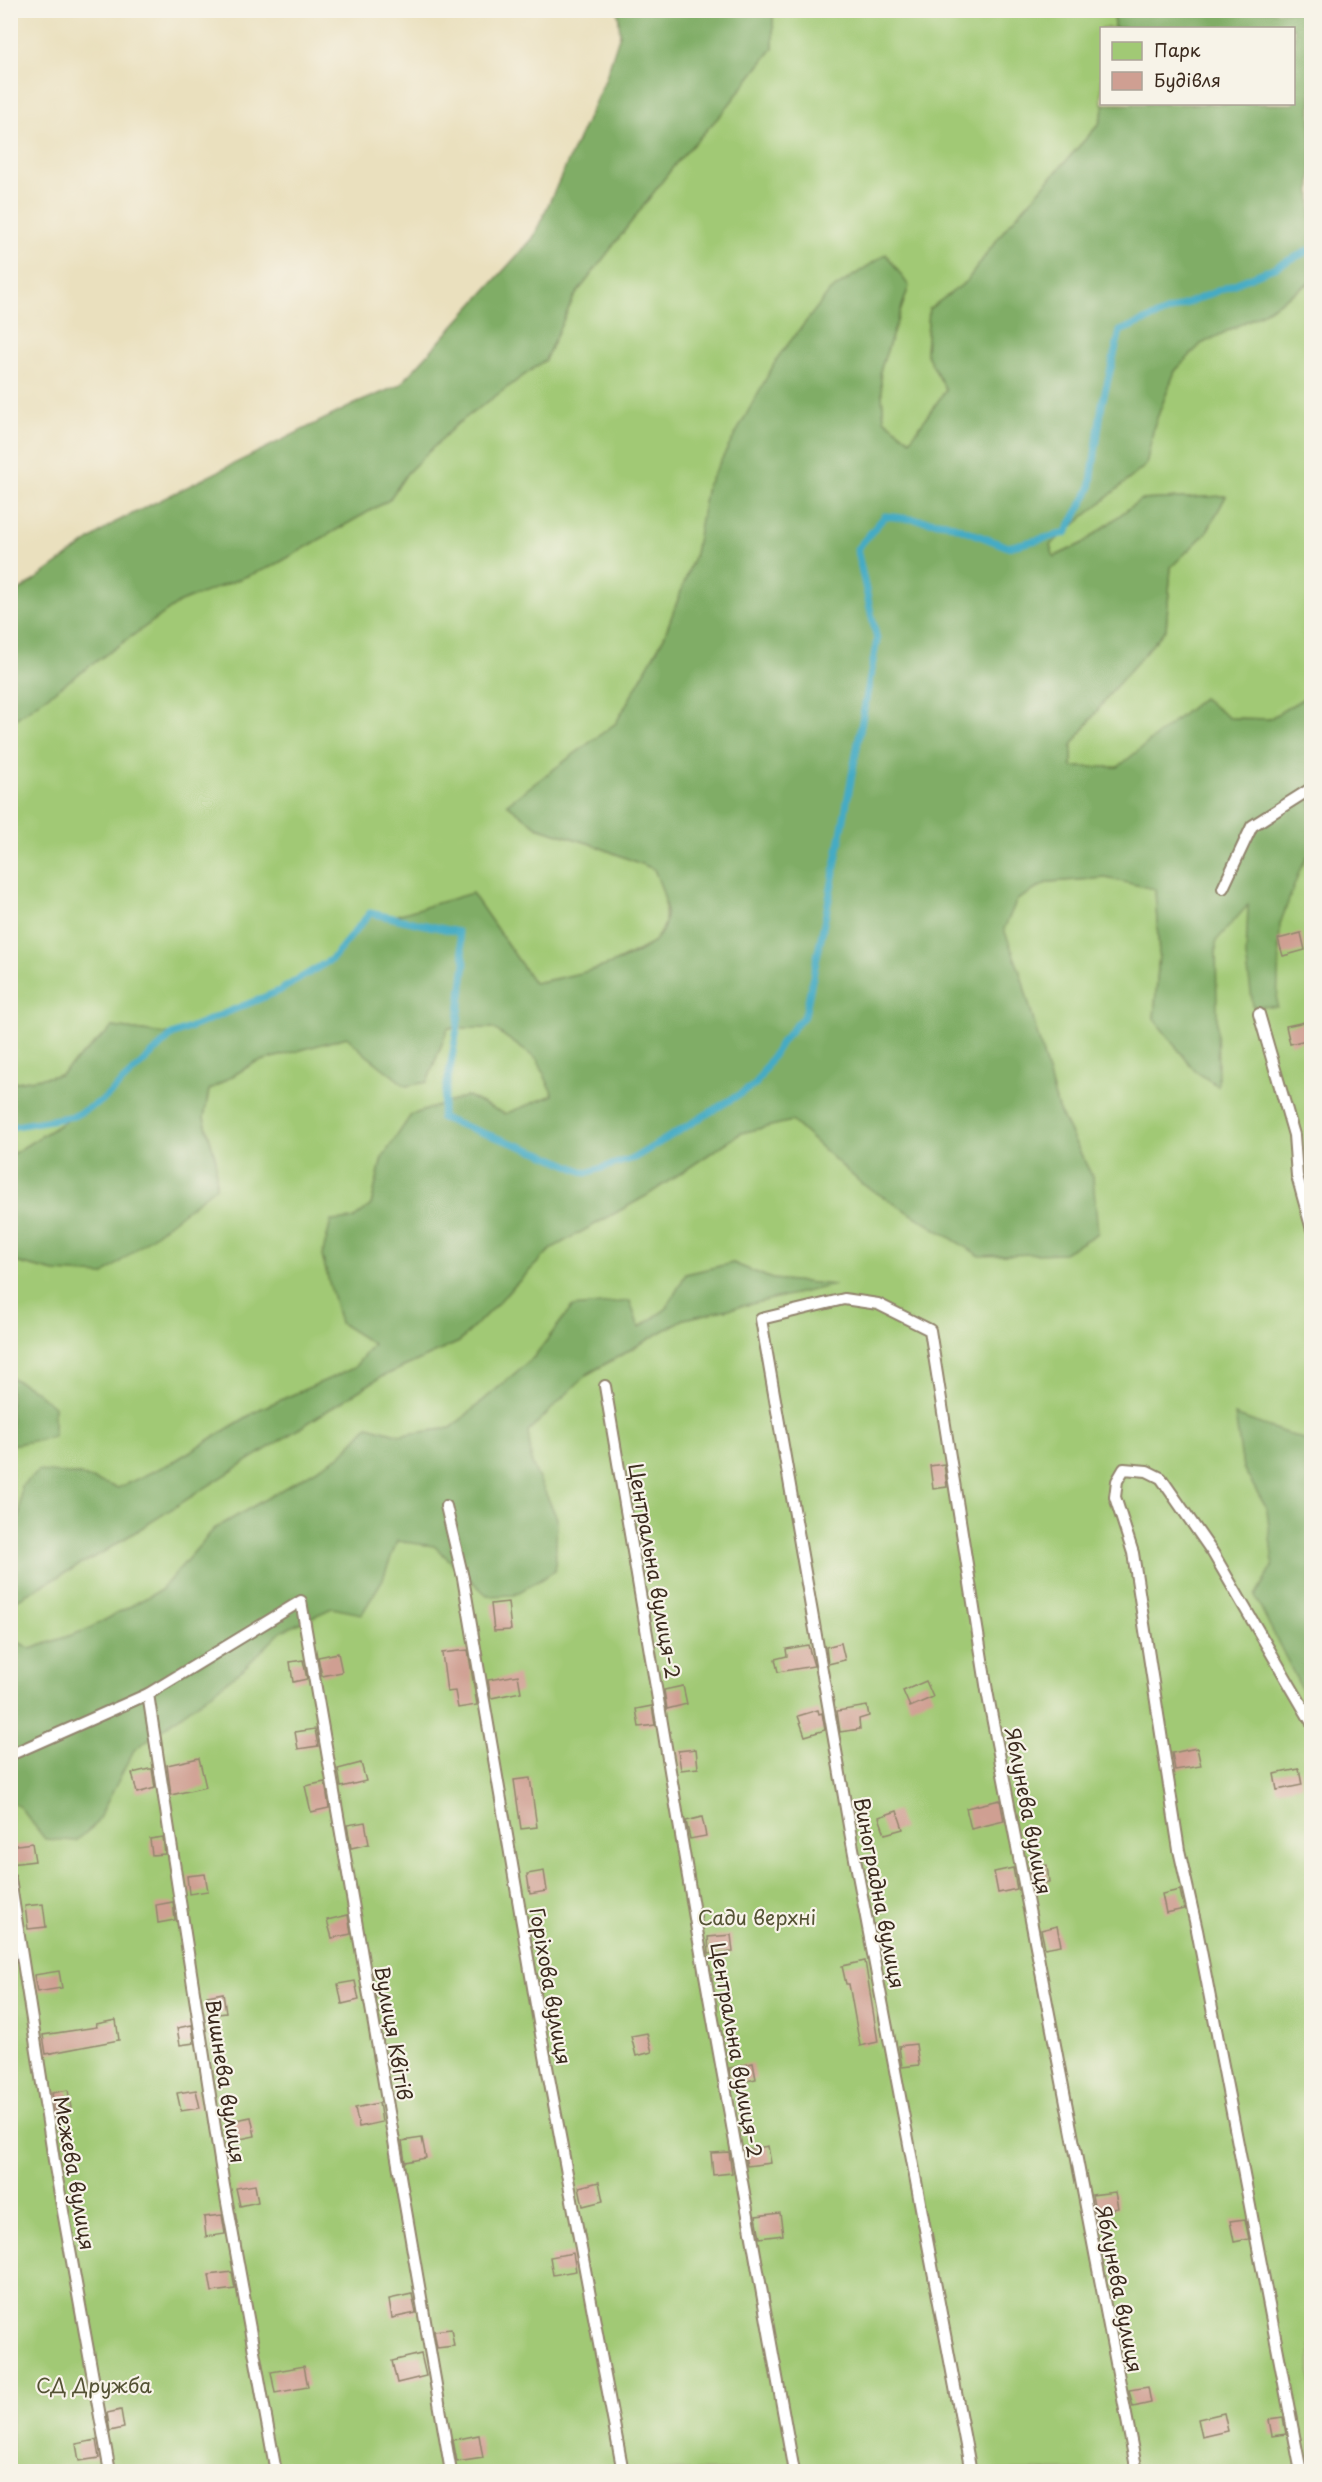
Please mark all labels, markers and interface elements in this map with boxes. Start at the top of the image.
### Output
legend [1100,27,1295,105]
text: Парк [1154,36,1201,63]
text: Будівля [1154,66,1221,93]
street label: Центральна вулиця-2 [621,1461,689,1681]
street label: Яблунева вулиця [998,1725,1060,1897]
street label: Виноградна вулиця [847,1795,913,1991]
park label: Сади верхні [698,1902,816,1932]
street label: Горіхова вулиця [522,1905,580,2067]
street label: Центральна вулиця-2 [703,1940,771,2160]
street label: Вулиця Квітів [367,1963,421,2103]
street label: Вишнева вулиця [198,1997,254,2165]
street label: Межева вулиця [47,2094,103,2252]
street label: Яблунева вулиця [1089,2203,1151,2375]
park label: СД Дружба [36,2370,152,2400]

